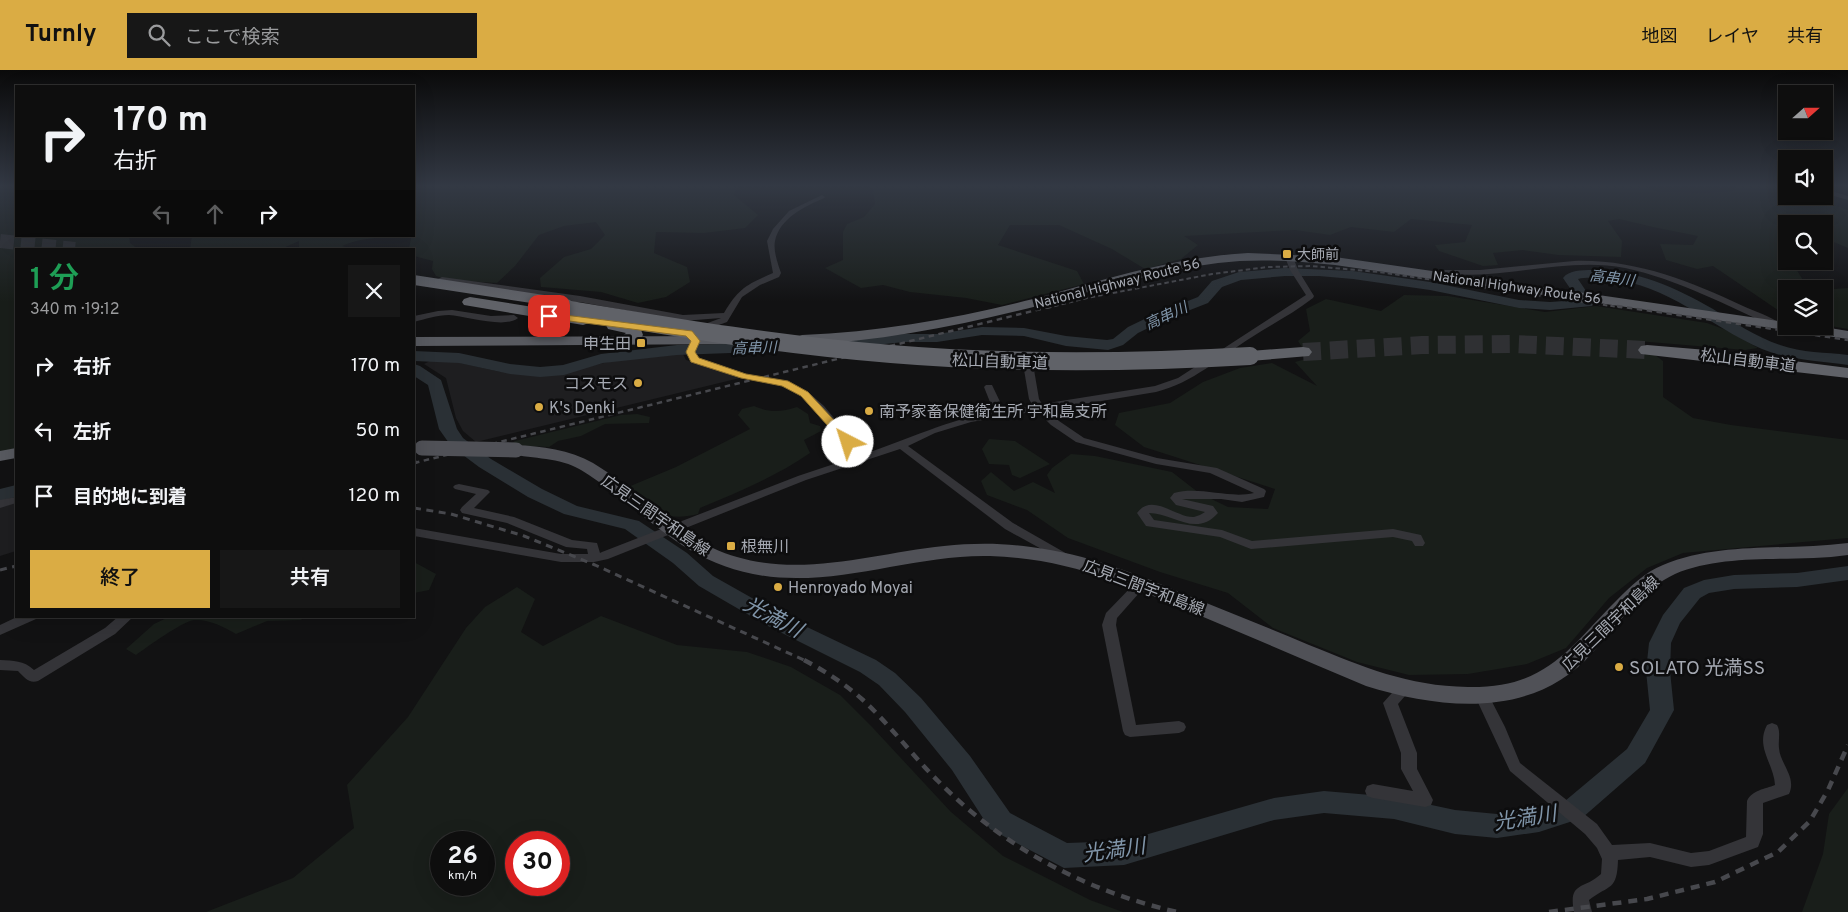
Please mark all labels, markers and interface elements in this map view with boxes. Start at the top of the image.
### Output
search box [127,13,477,58]
text: Turnly [25,20,97,50]
icon: search [145,21,173,49]
text: ここで検索 [185,26,280,50]
text: 地図 [1642,26,1678,49]
text: レイヤ [1706,26,1759,49]
text: 共有 [1787,26,1823,49]
north arrow [1778,85,1832,140]
map controls [1778,85,1833,335]
text: 170 m [113,99,208,143]
icon: right [30,105,95,170]
text: 右折 [113,149,157,176]
button: sound [1778,150,1833,205]
icon: left [148,200,176,228]
icon: ahead [201,200,229,228]
icon: right [254,200,282,228]
button: search [1778,215,1833,270]
place label: 大師前 [1297,246,1339,264]
marker: 大師前 [1281,248,1293,260]
street label: National Highway Route 56 [1033,256,1202,313]
text: 1 分 [30,262,79,299]
button: close [348,265,400,317]
water label: 高串川 [1588,267,1637,292]
street label: National Highway Route 56 [1432,268,1602,309]
button: layers [1778,280,1833,335]
pin [528,295,570,337]
water label: 高串川 [1142,298,1193,335]
text: 340 m · 19:12 [30,300,120,320]
icon: arrive [535,302,563,330]
place label: 申生田 [583,335,631,355]
marker: 申生田 [635,337,647,349]
water label: 高串川 [731,339,779,360]
street label: 松山自動車道 [1699,346,1797,378]
street label: 松山自動車道 [952,351,1048,375]
icon: right [30,352,58,380]
text: 170 m [351,354,400,378]
text: 右折 [73,356,111,380]
place label: コスモス [564,375,628,395]
marker: コスモス [632,377,644,389]
place label: K's Denki [549,399,615,419]
marker: K's Denki [533,401,545,413]
place label: 南予家畜保健衛生所 宇和島支所 [879,403,1107,423]
marker: 南予家畜保健衛生所 宇和島支所 [863,405,875,417]
position arrow [821,415,873,467]
icon: left [30,417,58,445]
text: 50 m [355,419,400,443]
text: 左折 [73,421,111,445]
street label: 広見三間宇和島線 [597,472,713,562]
icon: arrive [30,482,58,510]
text: 120 m [349,484,400,508]
text: 目的地に到着 [73,486,187,510]
place label: 根無川 [741,538,789,558]
marker: 根無川 [725,540,737,552]
button: 終了 [30,550,210,608]
button: 共有 [220,550,400,608]
street label: 広見三間宇和島線 [1080,557,1207,621]
street label: 広見三間宇和島線 [1558,573,1664,676]
place label: Henroyado Moyai [788,579,913,599]
marker: Henroyado Moyai [772,581,784,593]
water label: 光満川 [738,592,808,646]
place label: SOLATO 光満SS [1629,657,1765,681]
marker: SOLATO 光満SS [1613,661,1625,673]
water label: 光満川 [1492,801,1560,838]
speed limit sign: 30 [505,831,570,896]
water label: 光満川 [1081,833,1149,869]
text: 26 [447,841,478,873]
text: km/h [448,868,477,884]

